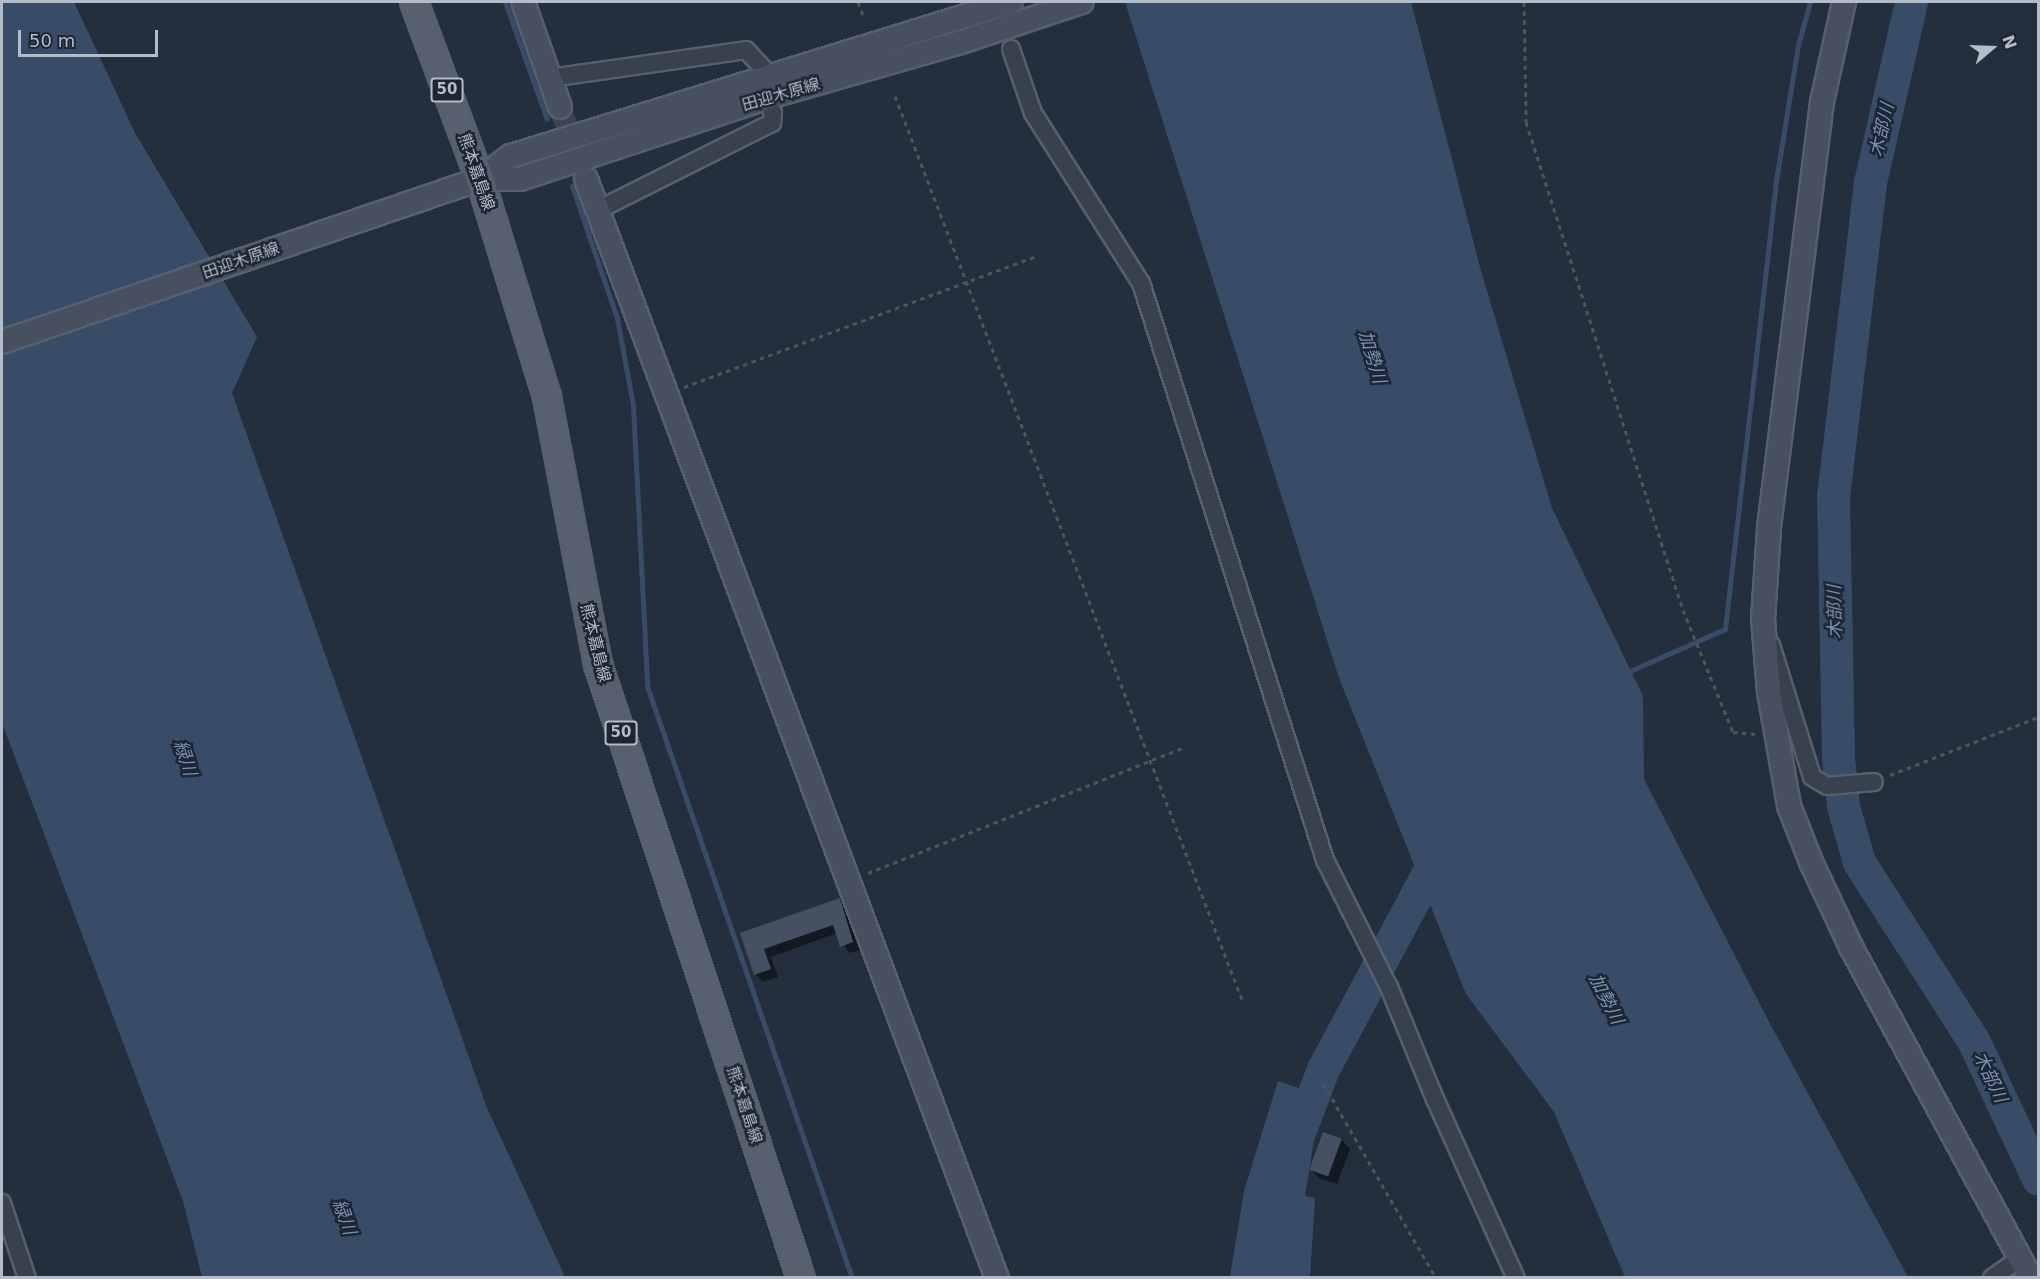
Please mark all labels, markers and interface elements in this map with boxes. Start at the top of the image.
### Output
scale bar [21,18,160,56]
north arrow [1962,18,2022,78]
text: 50 m [29,30,75,51]
text: N [1998,33,2021,51]
street label: 田迎木原線 [740,75,822,115]
road number: 50 [430,78,464,102]
water label: 木部川 [1865,101,1899,159]
street label: 熊本嘉島線 [454,131,498,213]
street label: 田迎木原線 [200,239,282,283]
water label: 加勢川 [1354,328,1390,386]
water label: 木部川 [1824,585,1846,639]
street label: 熊本嘉島線 [576,602,614,684]
road number: 50 [604,721,638,745]
water label: 緑川 [169,738,201,778]
water label: 加勢川 [1584,970,1628,1028]
water label: 木部川 [1969,1048,2011,1106]
street label: 熊本嘉島線 [723,1064,765,1146]
water label: 緑川 [328,1196,360,1238]

